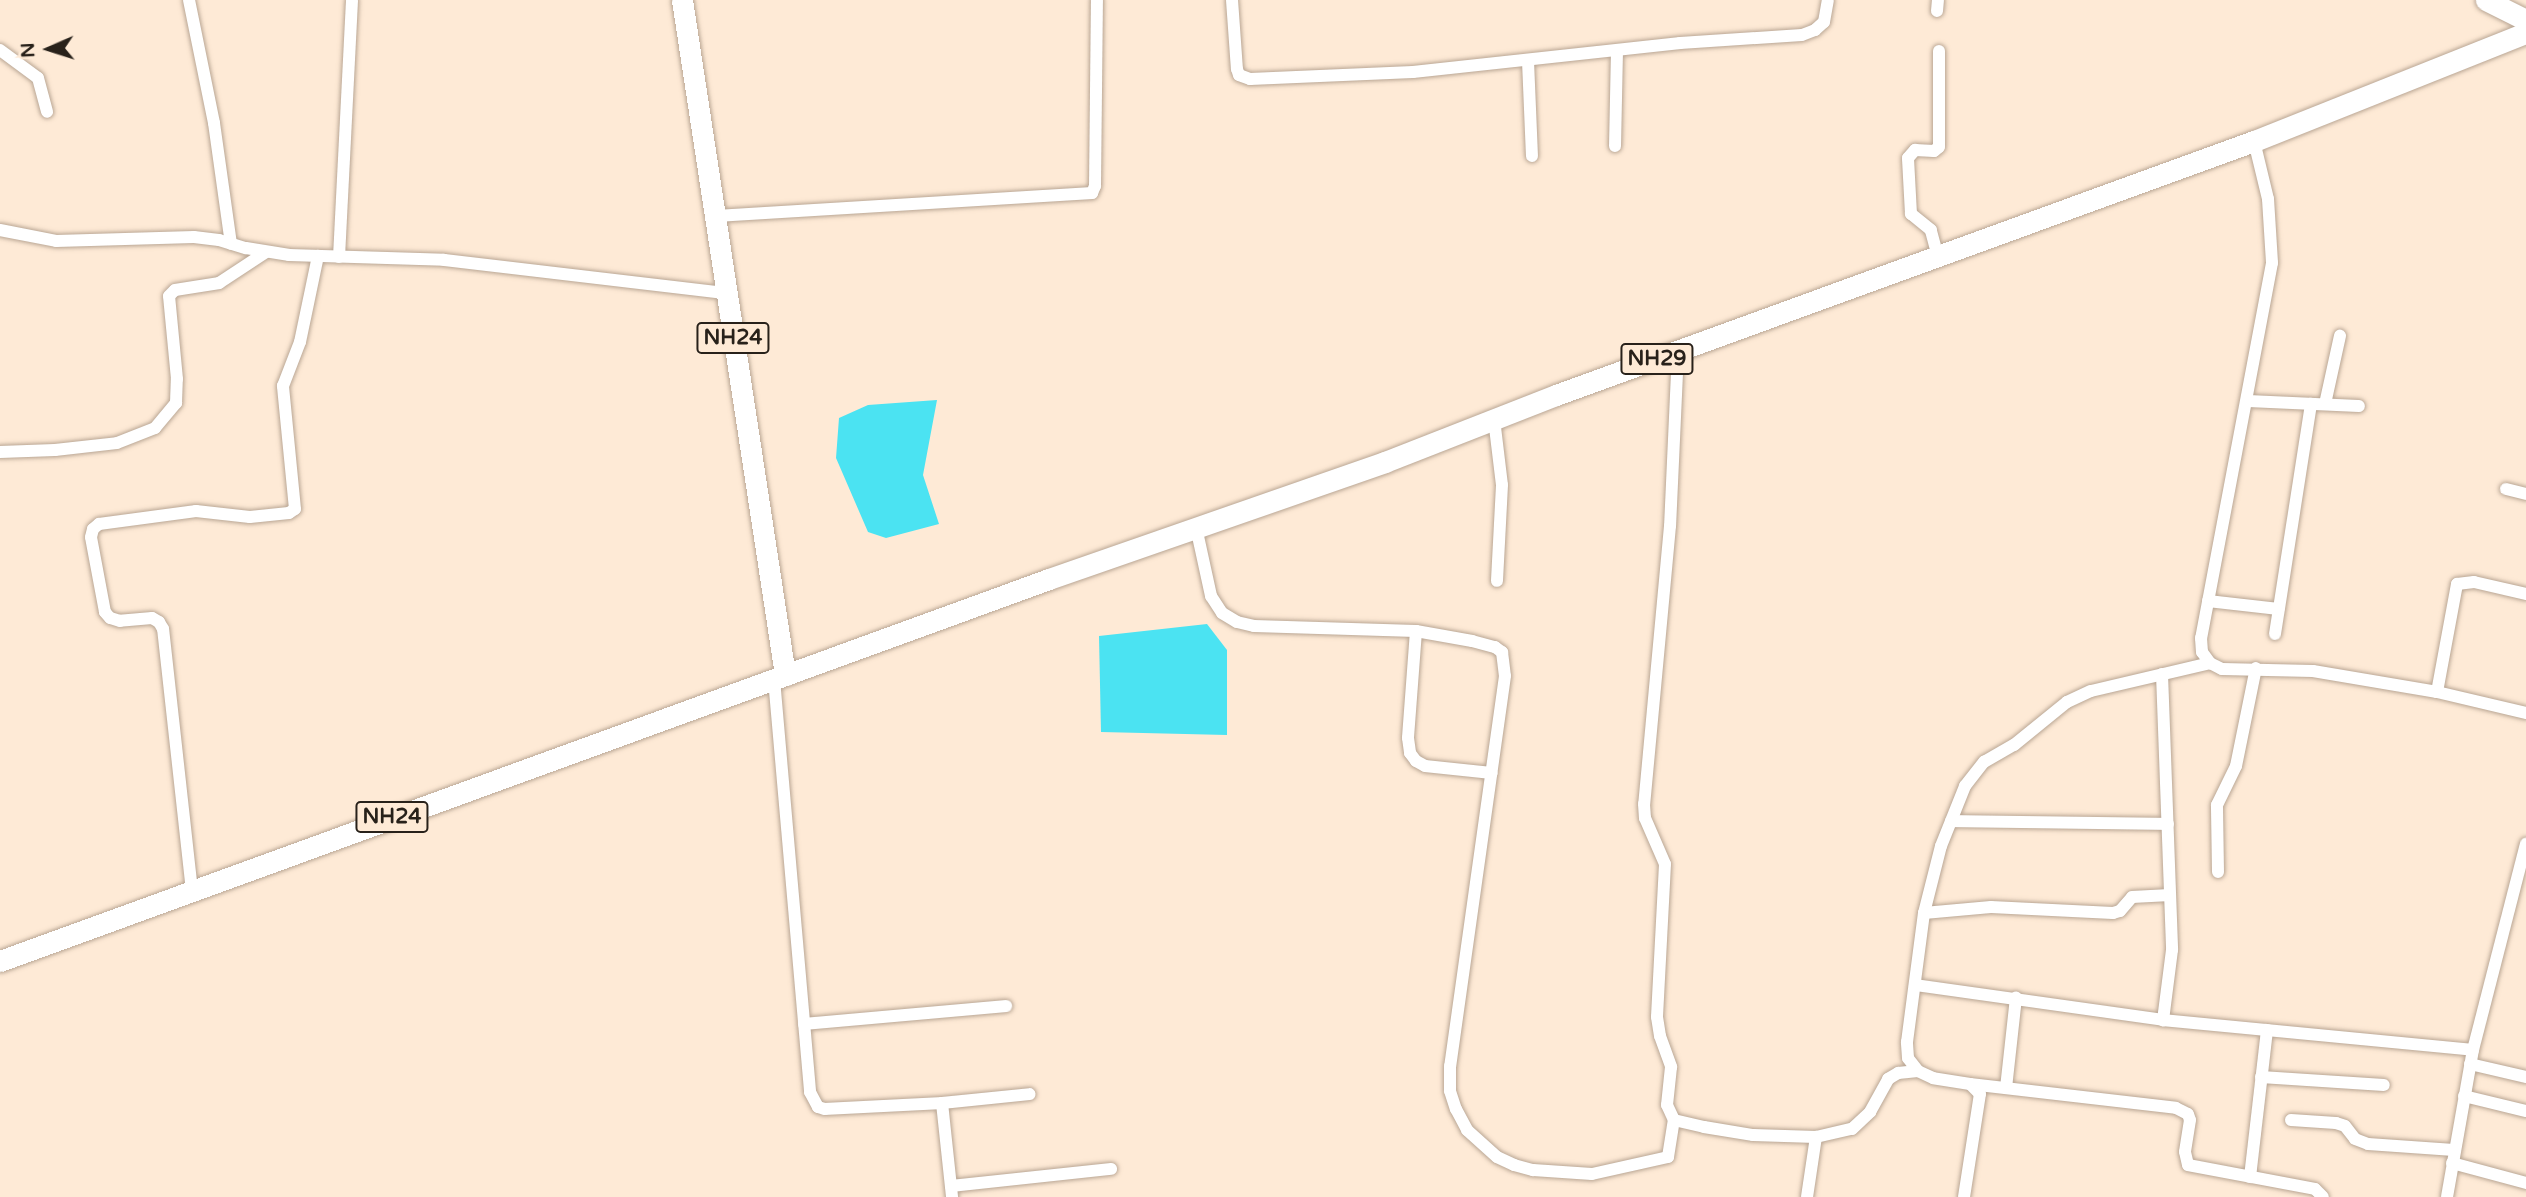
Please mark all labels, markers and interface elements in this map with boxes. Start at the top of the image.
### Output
north arrow [14,14,84,84]
text: N [17,42,39,58]
road number: NH24 [696,320,770,356]
road number: NH29 [1620,342,1694,376]
road number: NH24 [355,800,429,834]

